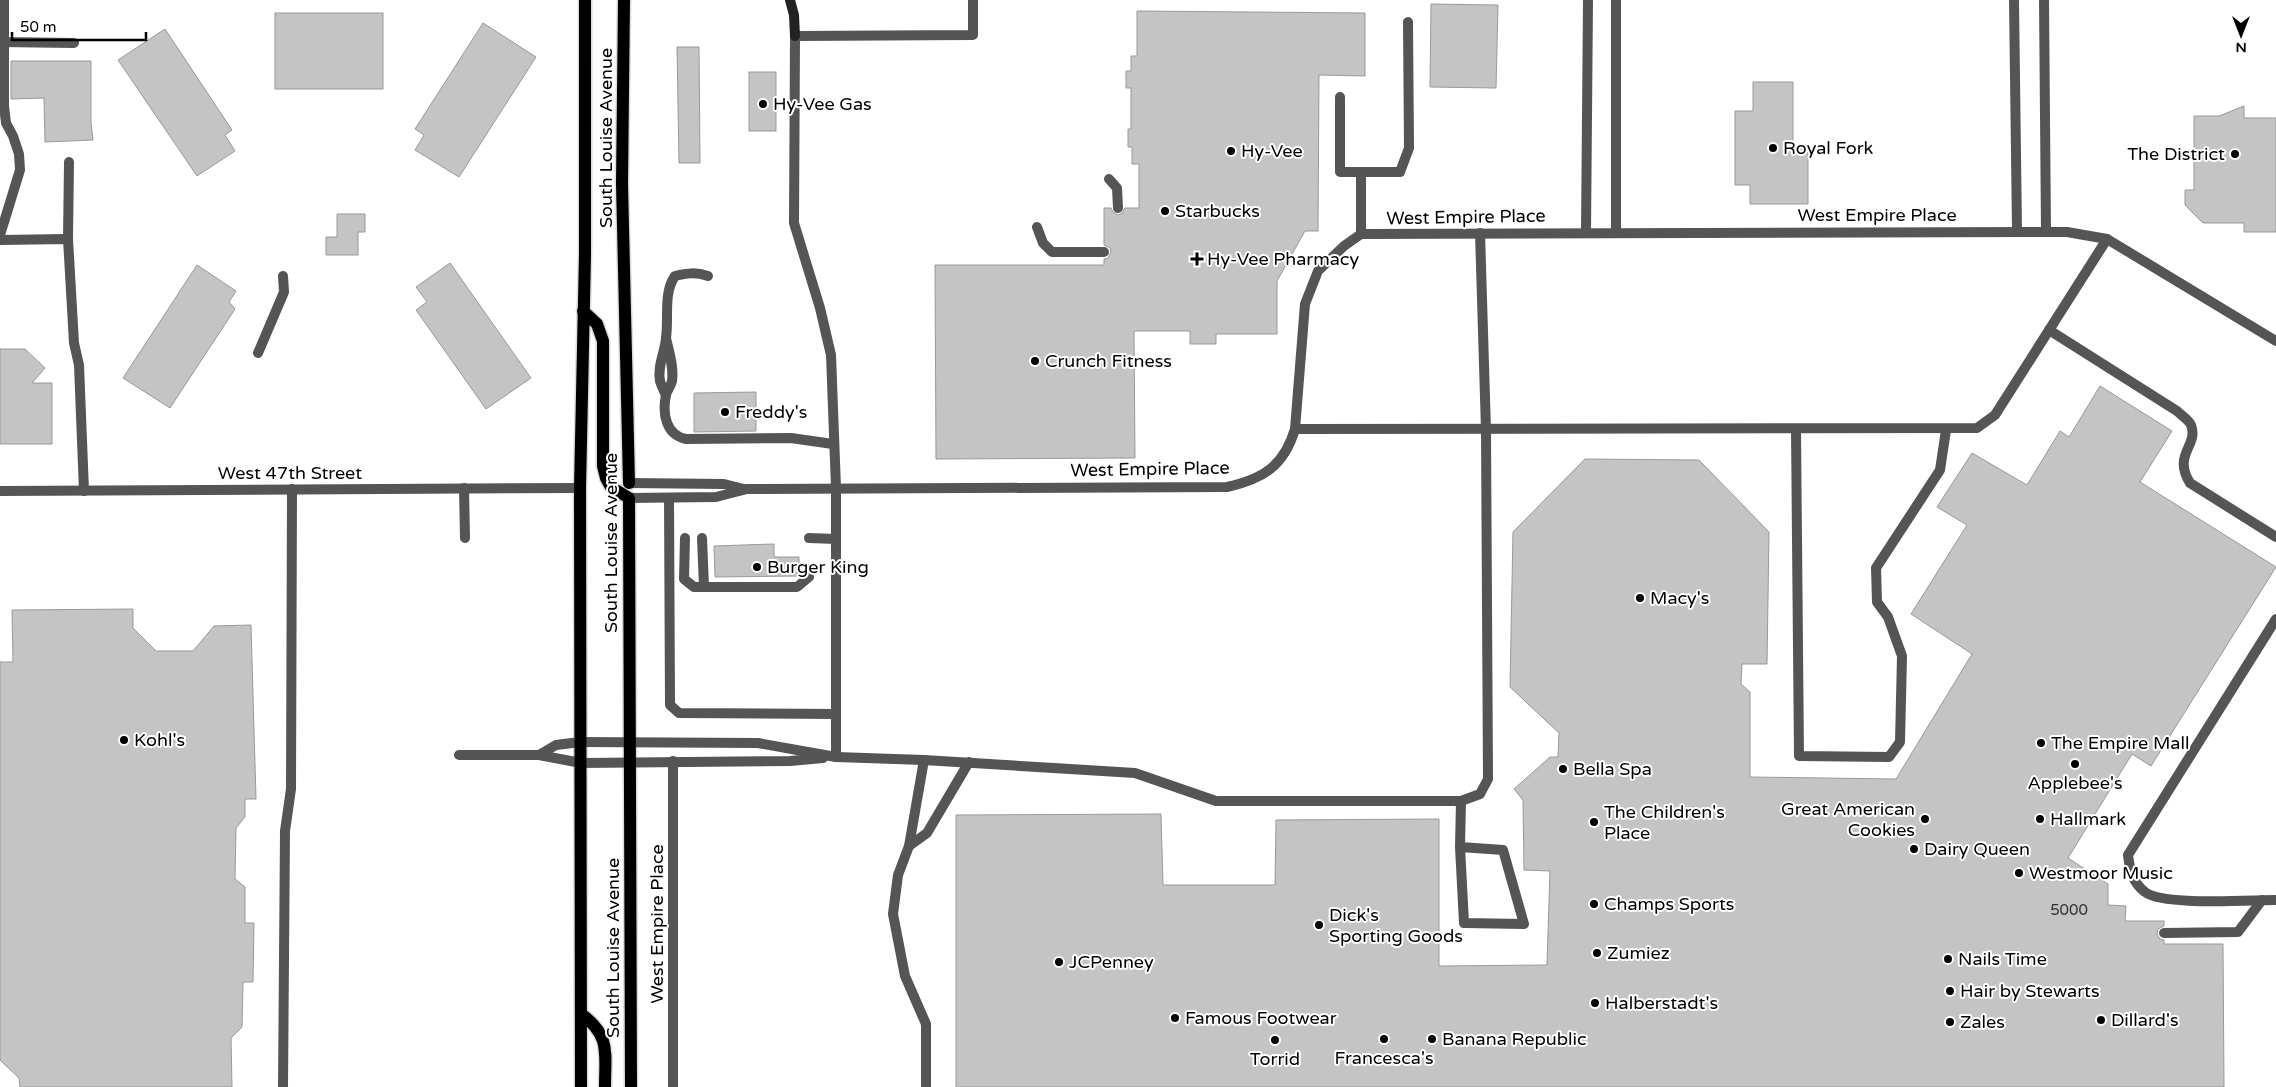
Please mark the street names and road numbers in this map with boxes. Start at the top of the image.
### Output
street label: South Louise Avenue [595,48,617,228]
street label: West Empire Place [1797,204,1957,226]
street label: West Empire Place [1386,205,1546,229]
street label: South Louise Avenue [600,453,622,633]
street label: West Empire Place [1070,457,1230,481]
street label: West 47th Street [218,462,362,484]
street label: West Empire Place [646,844,668,1004]
street label: South Louise Avenue [602,858,624,1038]

